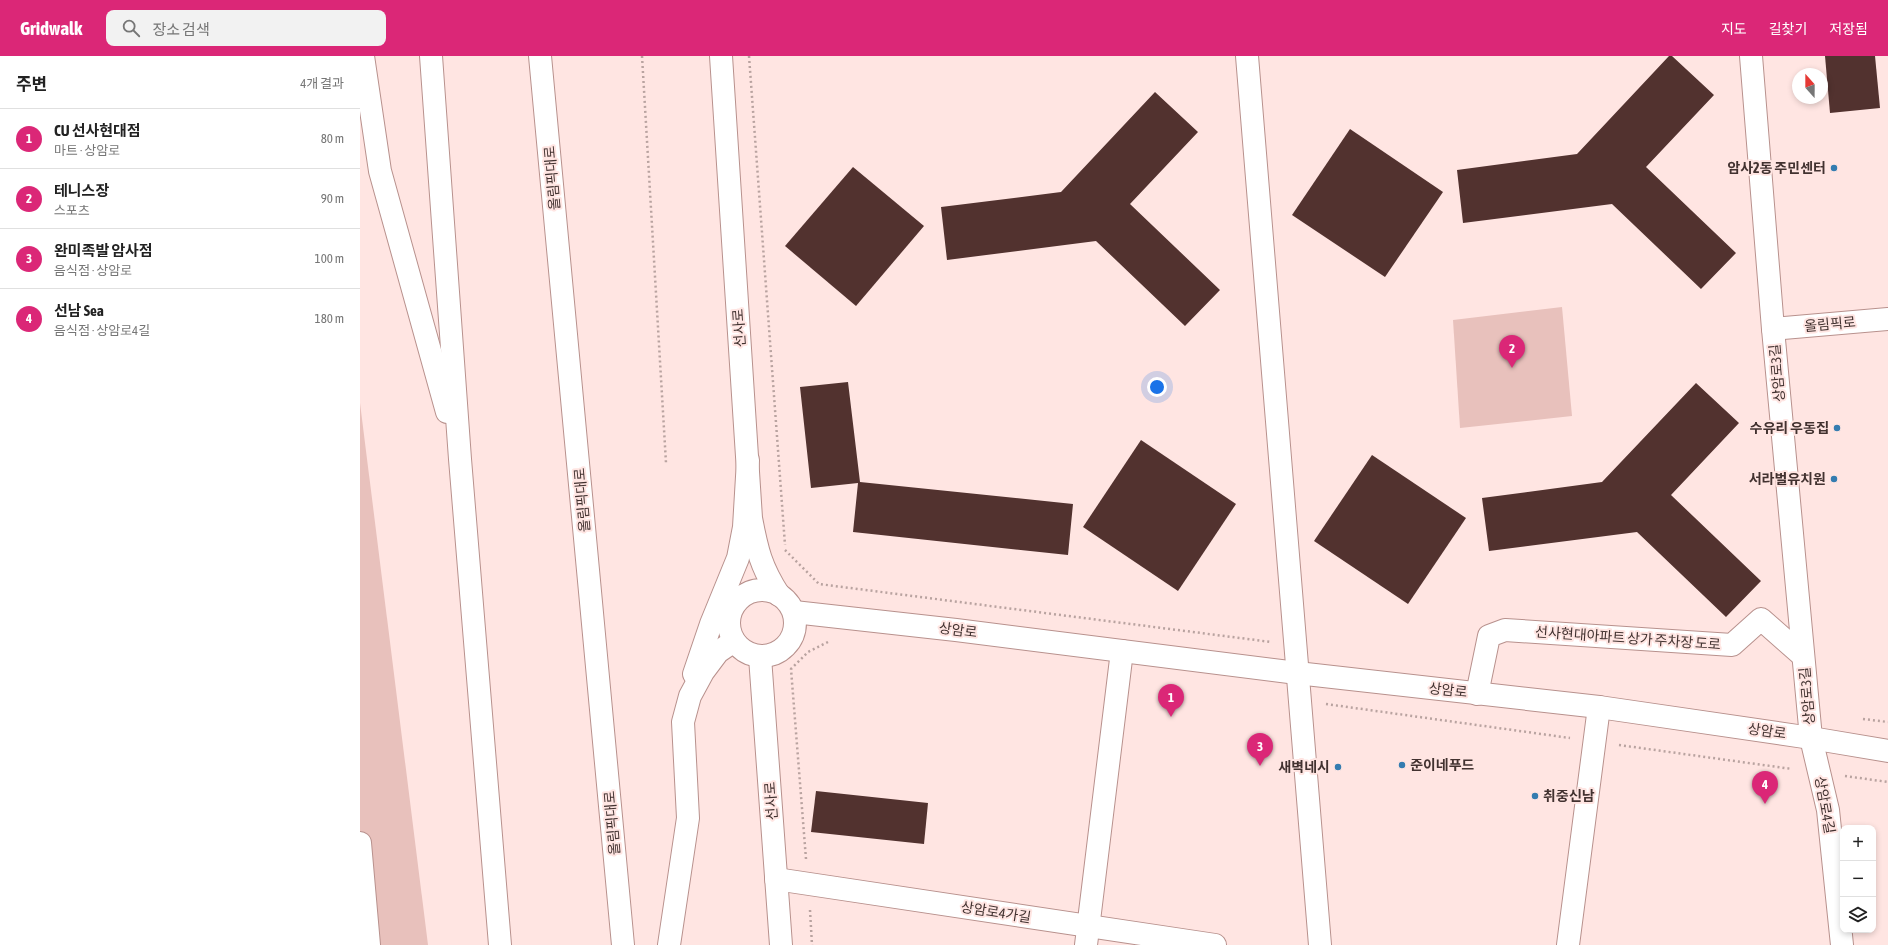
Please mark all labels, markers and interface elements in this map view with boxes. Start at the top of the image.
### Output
search box [106,10,386,46]
text: Gridwalk [20,17,82,39]
icon: search [120,17,142,39]
text: 장소 검색 [152,21,210,38]
text: 지도 [1721,21,1747,37]
text: 길찾기 [1769,21,1807,37]
text: 저장됨 [1829,21,1868,37]
north arrow [1792,68,1828,104]
text: 주변 [16,74,47,94]
text: 4개 결과 [300,76,344,91]
text: CU 선사현대점 [54,122,141,139]
text: 1 [26,131,32,146]
text: 80 m [321,131,344,146]
text: 마트 · 상암로 [54,143,120,158]
street label: 올림픽대로 [541,145,563,211]
place label: 암사2동 주민센터 [1727,160,1826,176]
marker: 암사2동 주민센터 [1829,163,1839,173]
text: 테니스장 [54,182,109,199]
text: 2 [26,191,32,206]
text: 90 m [321,191,344,206]
text: 스포츠 [54,203,90,218]
text: 완미족발 암사점 [54,242,153,259]
text: 3 [26,251,32,266]
text: 100 m [315,251,344,266]
text: 음식점 · 상암로 [54,263,132,278]
text: 선남 Sea [54,302,104,319]
street label: 선사로 [730,308,748,348]
text: 4 [26,311,32,326]
text: 180 m [315,311,344,326]
street label: 올림픽로 [1804,314,1856,334]
text: 음식점 · 상암로4길 [54,323,150,338]
pin: 2 [1499,335,1525,368]
street label: 상암로3길 [1766,343,1788,403]
your location [1147,377,1167,397]
place label: 수유리 우동집 [1750,420,1829,436]
marker: 수유리 우동집 [1832,423,1842,433]
street label: 올림픽대로 [571,467,593,533]
place label: 서라벌유치원 [1749,471,1826,487]
marker: 서라벌유치원 [1829,474,1839,484]
street label: 상암로 [938,620,978,640]
street label: 선사현대아파트 상가 주차장 도로 [1535,624,1721,652]
street label: 상암로3길 [1796,666,1818,726]
street label: 상암로 [1428,680,1468,700]
pin: 1 [1158,684,1184,717]
street label: 상암로 [1747,720,1787,742]
pin: 3 [1247,733,1273,766]
place label: 준이네푸드 [1410,757,1475,773]
place label: 새벽네시 [1278,759,1330,775]
marker: 준이네푸드 [1397,760,1407,770]
marker: 새벽네시 [1333,762,1343,772]
pin: 4 [1752,771,1778,804]
street label: 상암로4길 [1812,775,1838,835]
street label: 선사로 [762,781,780,821]
place label: 취중신남 [1543,788,1595,804]
street label: 올림픽대로 [601,790,623,856]
marker: 취중신남 [1530,791,1540,801]
map controls [1840,825,1876,933]
button: + [1840,825,1876,861]
button: − [1840,861,1876,897]
button: layers [1840,897,1876,933]
street label: 상암로4가길 [960,899,1032,925]

